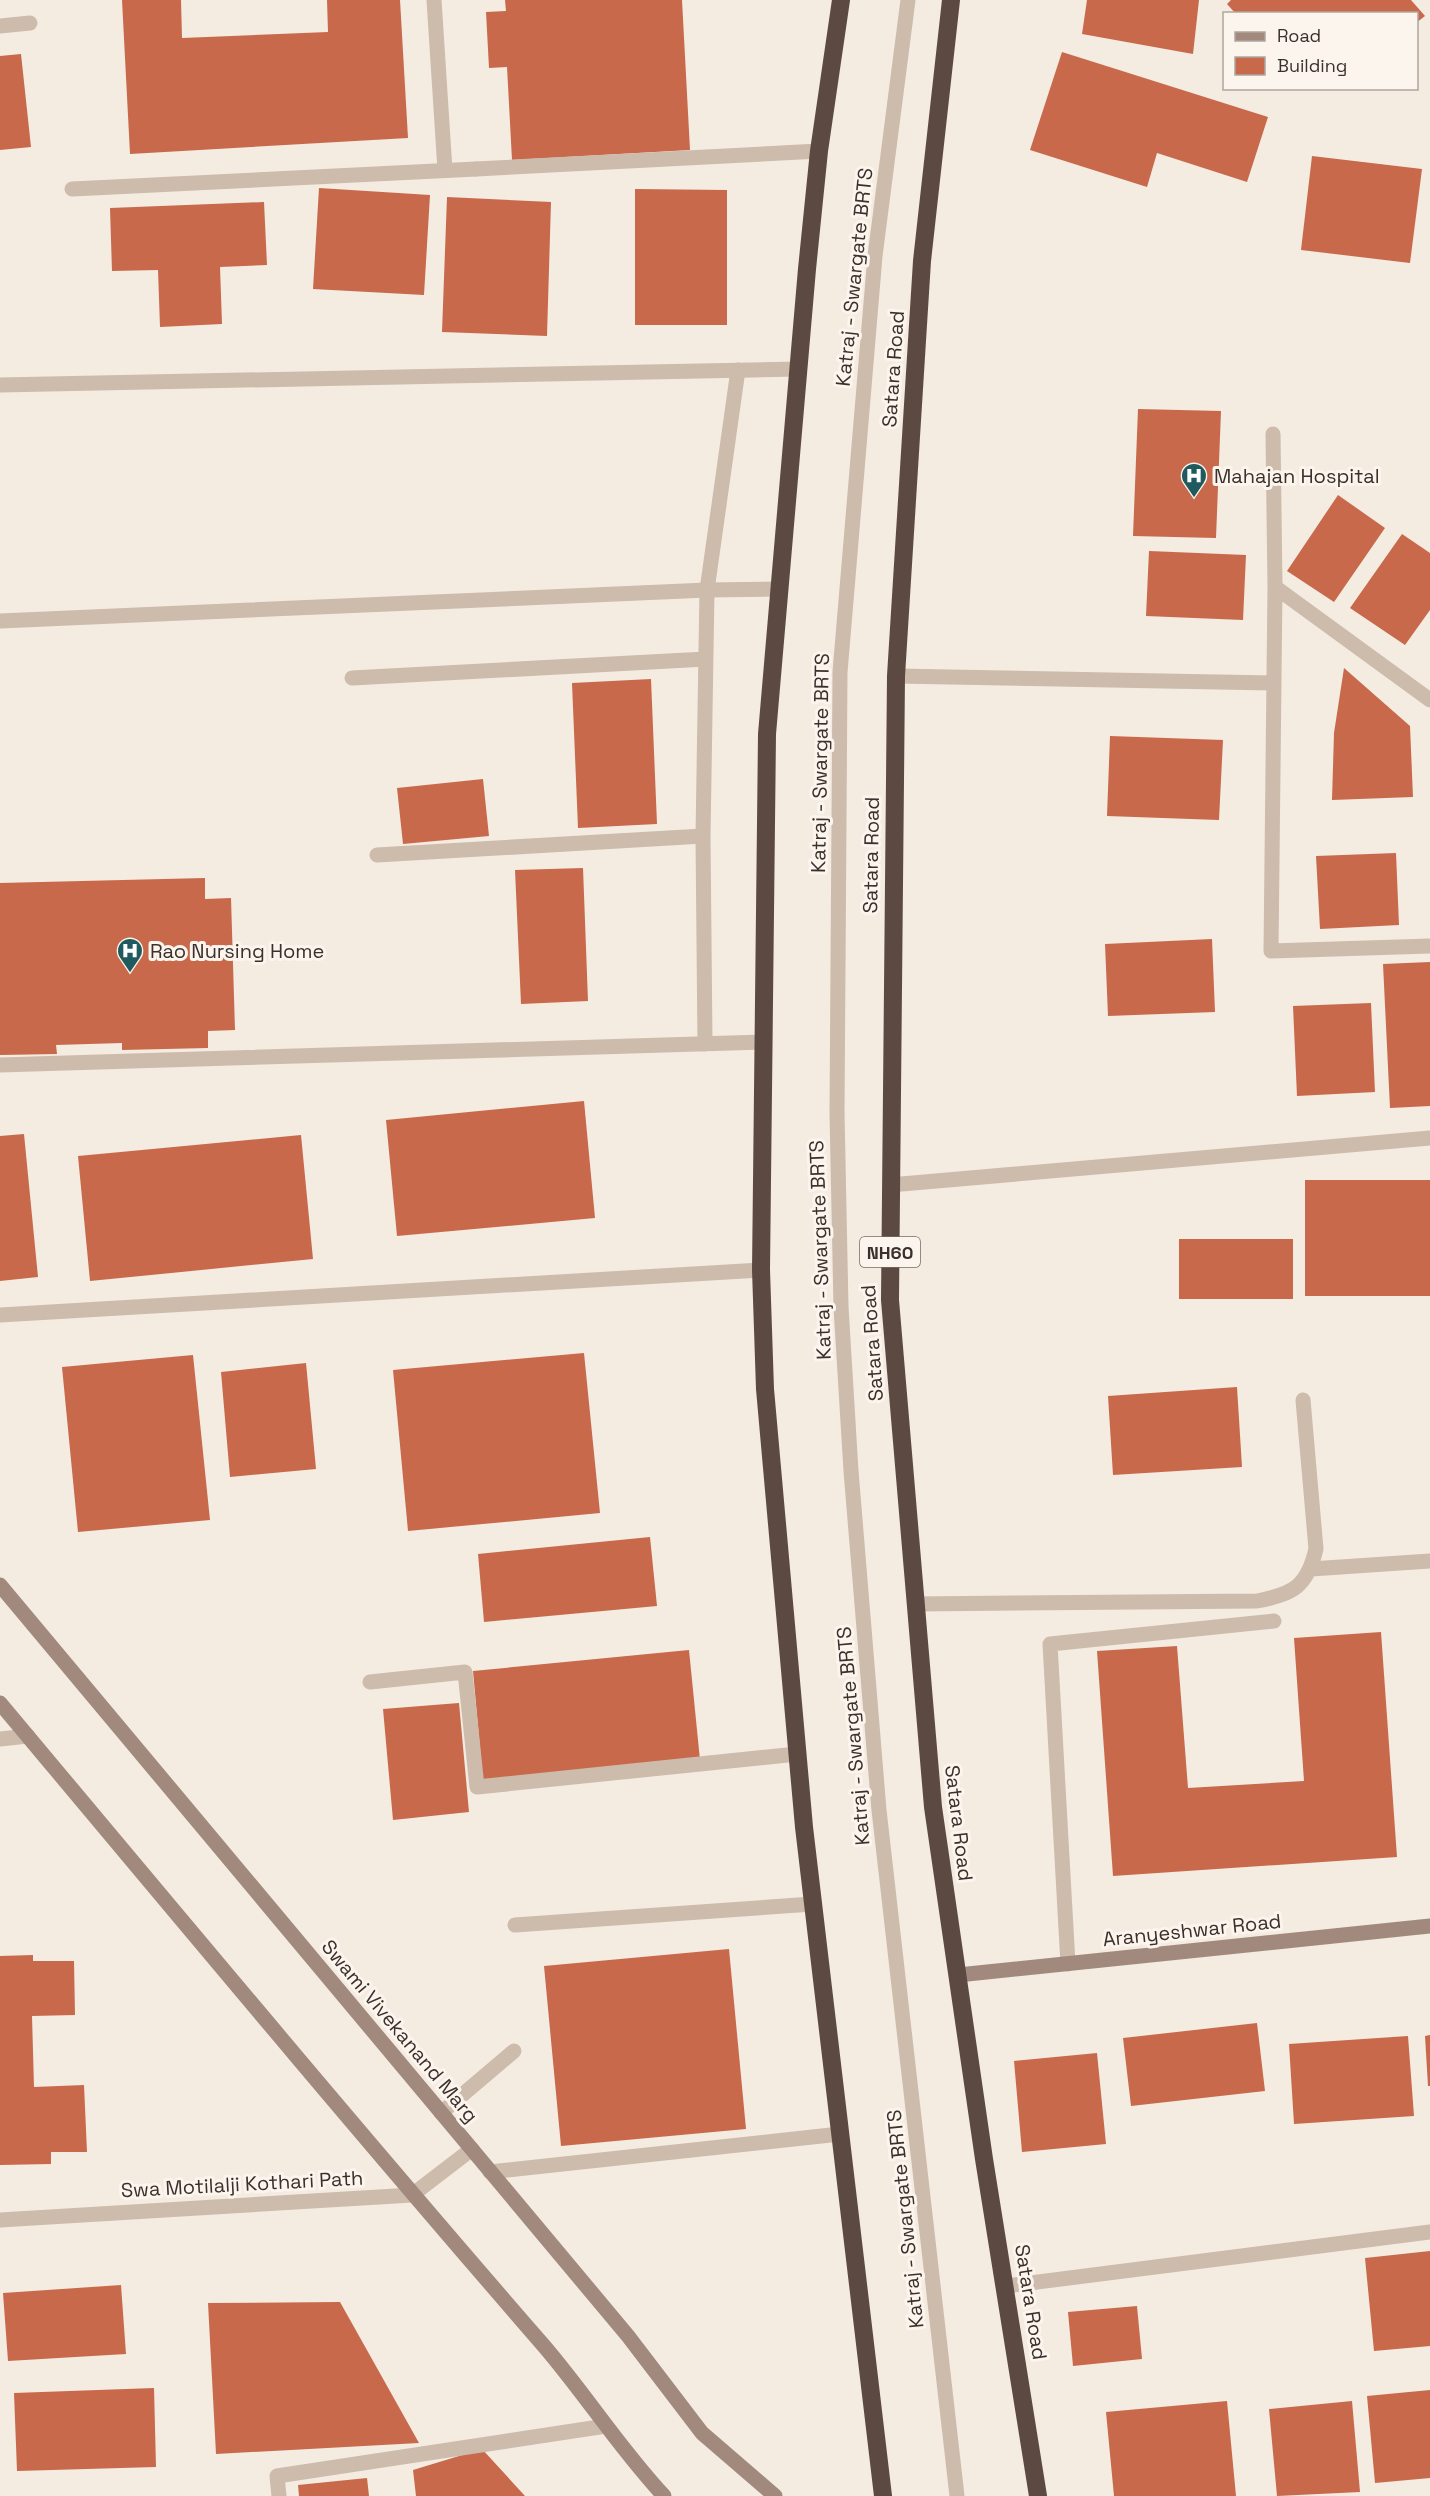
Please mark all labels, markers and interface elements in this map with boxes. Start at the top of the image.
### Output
legend [1223,12,1418,90]
text: Road [1277,24,1321,47]
text: Building [1277,54,1347,77]
street label: Katraj - Swargate BRTS [830,166,878,388]
street label: Satara Road [876,310,910,428]
hospital icon: Mahajan Hospital [1179,461,1209,499]
place label: Mahajan Hospital [1214,463,1380,489]
street label: Katraj - Swargate BRTS [805,653,835,873]
street label: Satara Road [857,796,885,914]
hospital icon: Rao Nursing Home [115,936,145,974]
place label: Rao Nursing Home [150,938,324,964]
street label: Katraj - Swargate BRTS [803,1140,837,1360]
road number: NH60 [860,1237,920,1267]
street label: Satara Road [855,1284,889,1402]
street label: Katraj - Swargate BRTS [830,1625,876,1847]
street label: Satara Road [939,1763,979,1883]
street label: Aranyeshwar Road [1101,1908,1283,1952]
street label: Swami Vivekanand Marg [316,1934,484,2128]
street label: Katraj - Swargate BRTS [881,2108,929,2330]
street label: Swa Motilalji Kothari Path [120,2165,364,2203]
street label: Satara Road [1009,2242,1053,2362]

